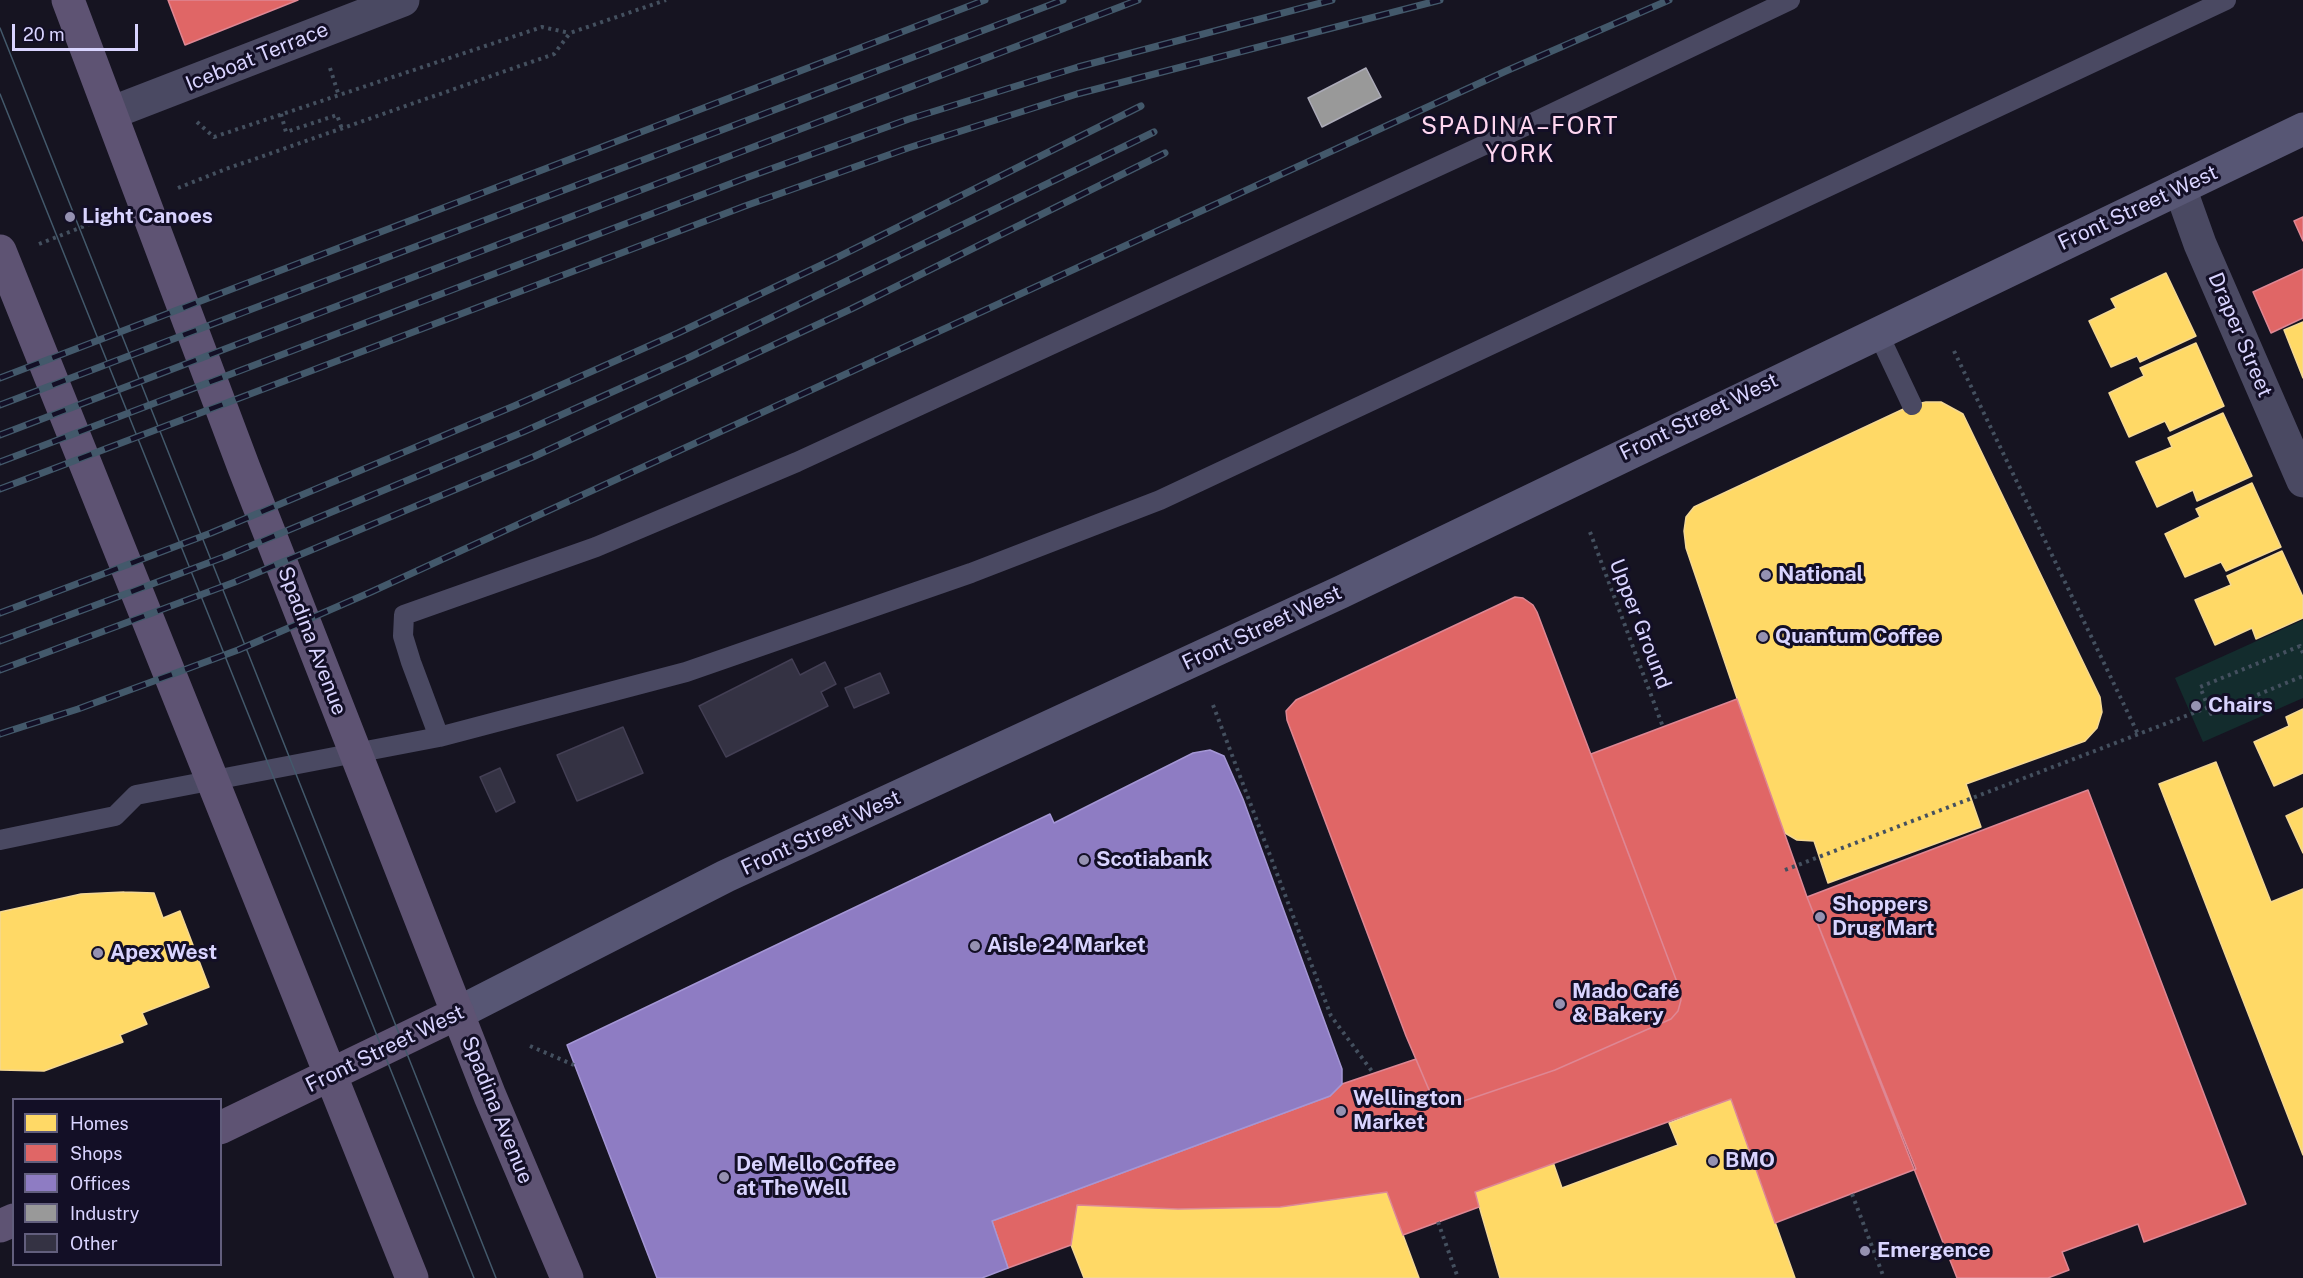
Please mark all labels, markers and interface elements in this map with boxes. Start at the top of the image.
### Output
scale bar [15,12,141,50]
street label: Iceboat Terrace [182,17,332,97]
text: 20 m [23,24,65,45]
district label: SPADINA–FORT YORK [1421,113,1619,169]
street label: Front Street West [2054,160,2222,256]
place label: Light Canoes [82,204,213,230]
marker: Light Canoes [63,210,77,224]
street label: Draper Street [2202,269,2278,401]
street label: Front Street West [1616,368,1782,466]
street label: Upper Ground [1604,555,1676,693]
place label: National [1778,562,1864,588]
street label: Spadina Avenue [272,563,352,719]
marker: National [1759,568,1773,582]
street label: Front Street West [1178,580,1346,676]
place label: Quantum Coffee [1775,624,1940,650]
marker: Quantum Coffee [1756,630,1770,644]
place label: Chairs [2208,693,2273,719]
marker: Chairs [2189,699,2203,713]
street label: Front Street West [737,785,905,881]
place label: Scotiabank [1096,847,1209,873]
marker: Scotiabank [1077,853,1091,867]
place label: Shoppers Drug Mart [1832,892,1935,942]
marker: Shoppers Drug Mart [1813,910,1827,924]
place label: Aisle 24 Market [987,933,1146,959]
marker: Aisle 24 Market [968,939,982,953]
place label: Apex West [110,940,217,966]
marker: Apex West [91,946,105,960]
place label: Mado Café & Bakery [1572,979,1680,1029]
marker: Mado Café & Bakery [1553,997,1567,1011]
street label: Front Street West [302,1000,468,1098]
street label: Spadina Avenue [456,1033,538,1187]
place label: Wellington Market [1353,1086,1462,1136]
legend [12,1098,222,1266]
marker: Wellington Market [1334,1104,1348,1118]
text: Homes [70,1113,129,1134]
text: Shops [70,1143,122,1164]
place label: BMO [1725,1148,1775,1174]
place label: De Mello Coffee at The Well [736,1152,896,1202]
marker: BMO [1706,1154,1720,1168]
marker: De Mello Coffee at The Well [717,1170,731,1184]
text: Offices [70,1173,130,1194]
text: Industry [70,1203,139,1224]
text: Other [70,1233,118,1254]
place label: Emergence [1877,1238,1991,1264]
marker: Emergence [1858,1244,1872,1258]

